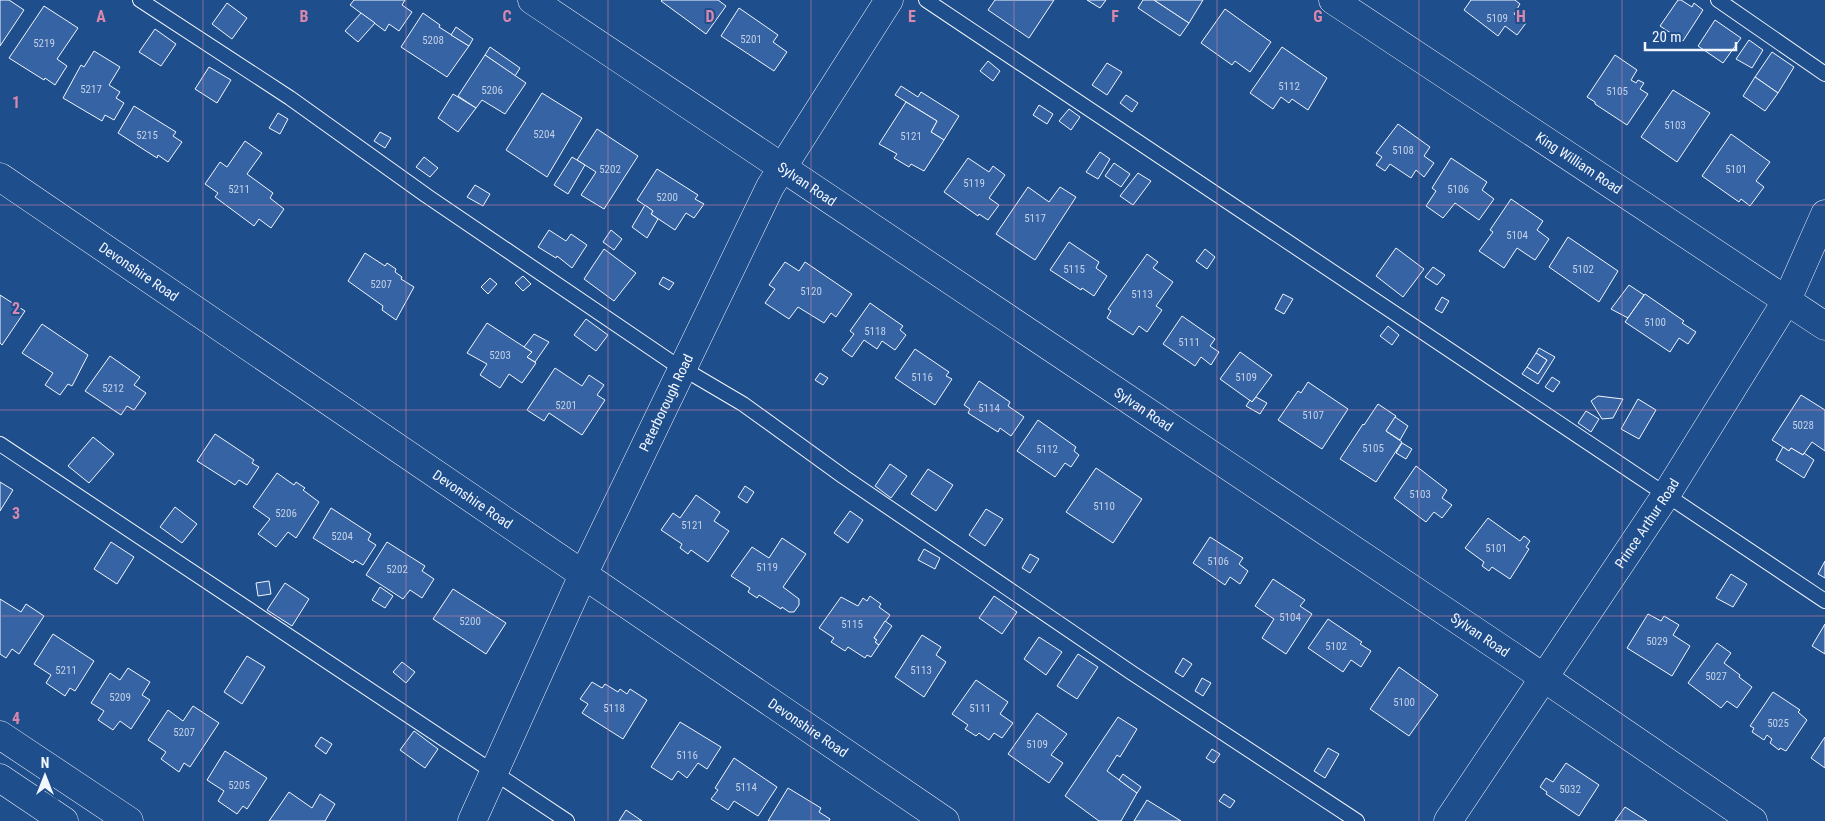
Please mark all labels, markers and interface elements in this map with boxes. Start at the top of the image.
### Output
text: A [96,7,106,26]
text: B [300,7,309,26]
text: C [502,7,512,26]
text: D [705,7,715,26]
text: E [908,7,916,26]
text: F [1111,7,1119,26]
text: G [1313,7,1323,26]
text: H [1516,7,1526,26]
house number: 5109 [1486,12,1508,25]
scale bar [1645,20,1736,52]
text: 20 m [1652,28,1682,46]
house number: 5201 [740,33,762,46]
house number: 5208 [422,34,444,47]
house number: 5219 [33,37,55,50]
house number: 5112 [1278,80,1300,93]
house number: 5217 [80,83,102,96]
house number: 5206 [481,84,503,97]
house number: 5105 [1606,85,1628,98]
text: 1 [12,93,20,112]
house number: 5103 [1664,119,1686,132]
house number: 5204 [533,128,555,141]
house number: 5215 [136,129,158,142]
street label: King William Road [1533,129,1625,197]
house number: 5121 [900,130,922,143]
house number: 5108 [1392,144,1414,157]
street label: Sylvan Road [775,159,839,209]
house number: 5202 [599,163,621,176]
house number: 5101 [1725,163,1747,176]
house number: 5119 [963,177,985,190]
house number: 5211 [228,183,250,196]
house number: 5106 [1447,183,1469,196]
house number: 5200 [656,191,678,204]
house number: 5117 [1024,212,1046,225]
house number: 5104 [1506,229,1528,242]
street label: Devonshire Road [96,239,182,304]
house number: 5115 [1063,263,1085,276]
house number: 5102 [1572,263,1594,276]
house number: 5207 [370,278,392,291]
house number: 5120 [800,285,822,298]
house number: 5113 [1131,288,1153,301]
text: 2 [12,299,20,318]
house number: 5100 [1644,316,1666,329]
house number: 5118 [864,325,886,338]
house number: 5111 [1178,336,1200,349]
house number: 5203 [489,349,511,362]
street label: Peterborough Road [636,352,696,454]
house number: 5116 [911,371,933,384]
house number: 5109 [1235,371,1257,384]
house number: 5212 [102,382,124,395]
street label: Sylvan Road [1111,384,1176,435]
house number: 5201 [555,399,577,412]
house number: 5114 [978,402,1000,415]
house number: 5107 [1302,409,1324,422]
house number: 5028 [1792,419,1814,432]
house number: 5105 [1362,442,1384,455]
house number: 5112 [1036,443,1058,456]
street label: Devonshire Road [430,466,515,532]
street label: Prince Arthur Road [1611,476,1682,571]
house number: 5103 [1409,488,1431,501]
house number: 5110 [1093,500,1115,513]
text: 3 [12,504,20,523]
house number: 5206 [275,507,297,520]
house number: 5121 [681,519,703,532]
house number: 5204 [331,530,353,543]
house number: 5101 [1485,542,1507,555]
house number: 5106 [1207,555,1229,568]
house number: 5119 [756,561,778,574]
house number: 5202 [386,563,408,576]
street label: Sylvan Road [1448,609,1513,660]
house number: 5104 [1279,611,1301,624]
house number: 5200 [459,615,481,628]
house number: 5115 [841,618,863,631]
house number: 5029 [1646,635,1668,648]
house number: 5102 [1325,640,1347,653]
house number: 5211 [55,664,77,677]
house number: 5113 [910,664,932,677]
house number: 5027 [1705,670,1727,683]
house number: 5209 [109,691,131,704]
street label: Devonshire Road [765,695,851,760]
house number: 5100 [1393,696,1415,709]
house number: 5118 [603,702,625,715]
house number: 5111 [969,702,991,715]
text: 4 [12,709,20,728]
house number: 5025 [1767,717,1789,730]
house number: 5207 [173,726,195,739]
house number: 5109 [1026,738,1048,751]
house number: 5116 [676,749,698,762]
north arrow [20,751,70,801]
text: N [41,755,49,771]
house number: 5205 [228,779,250,792]
house number: 5114 [735,781,757,794]
house number: 5032 [1559,783,1581,796]

